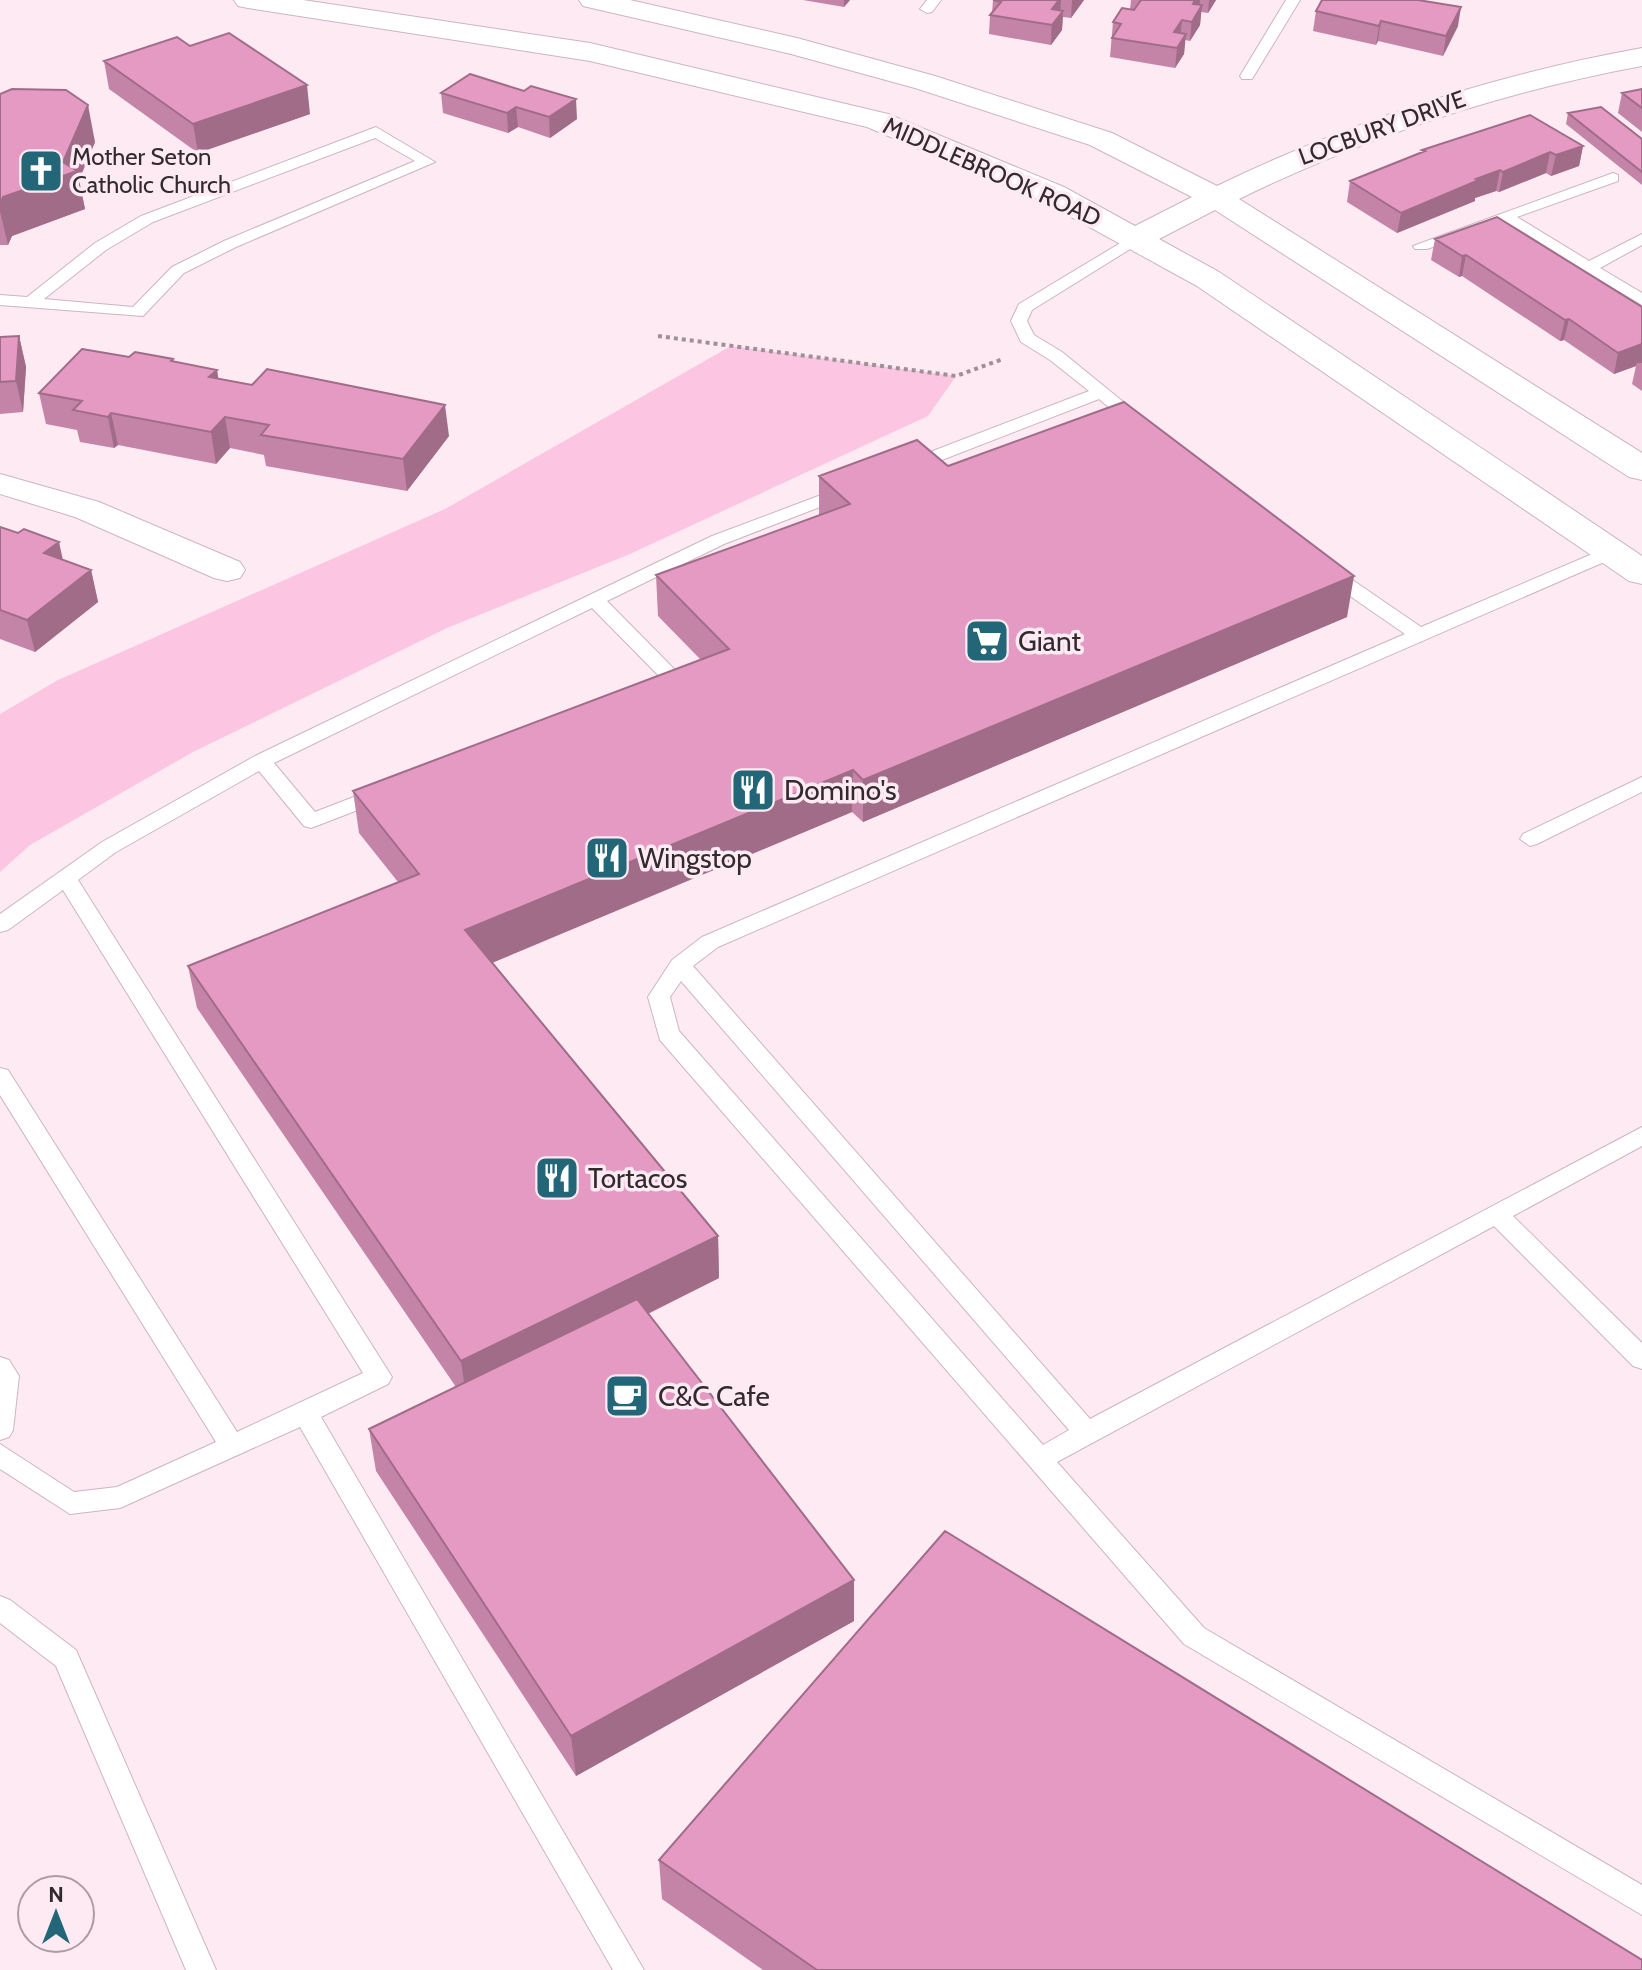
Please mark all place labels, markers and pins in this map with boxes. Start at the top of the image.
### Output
place label: Mother Seton Catholic Church [72,142,231,199]
church icon: Mother Seton Catholic Church [17,147,65,195]
supermarket icon: Giant [963,617,1011,665]
place label: Giant [1018,624,1081,658]
restaurant icon: Domino's [729,766,777,814]
place label: Domino's [784,773,897,807]
restaurant icon: Wingstop [583,834,631,882]
place label: Wingstop [638,841,752,875]
restaurant icon: Tortacos [533,1154,581,1202]
place label: Tortacos [588,1161,687,1195]
cafe icon: C&C Cafe [603,1372,651,1420]
place label: C&C Cafe [658,1379,770,1413]

